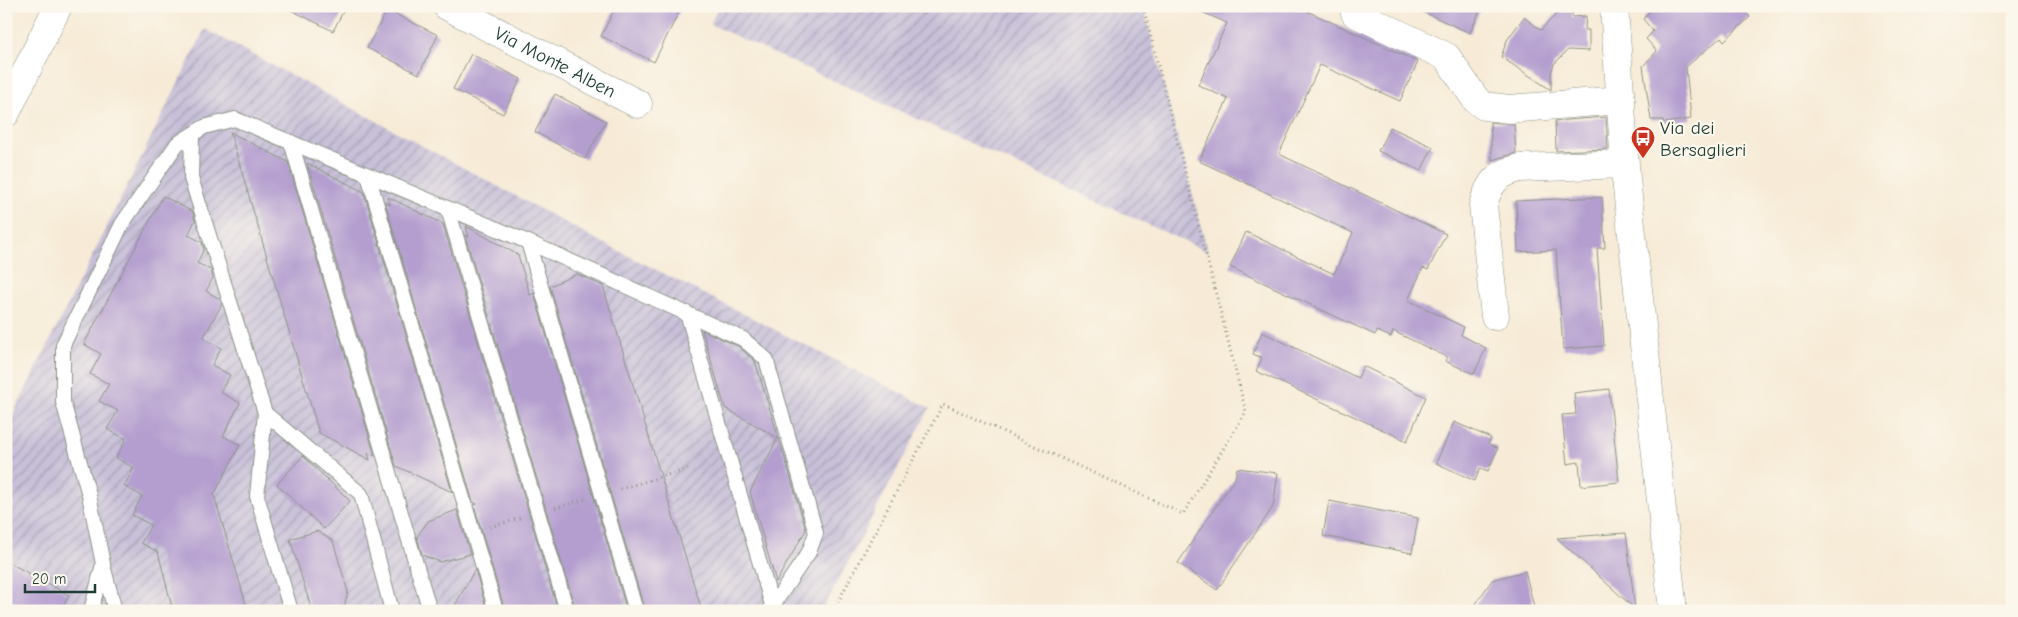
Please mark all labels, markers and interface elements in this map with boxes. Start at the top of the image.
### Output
street label: Via Monte Alben [491,22,619,103]
place label: Via dei Bersaglieri [1660,117,1746,161]
bus stop icon: Via dei Bersaglieri [1630,125,1656,159]
scale bar [25,562,95,594]
text: 20 m [32,570,66,588]

